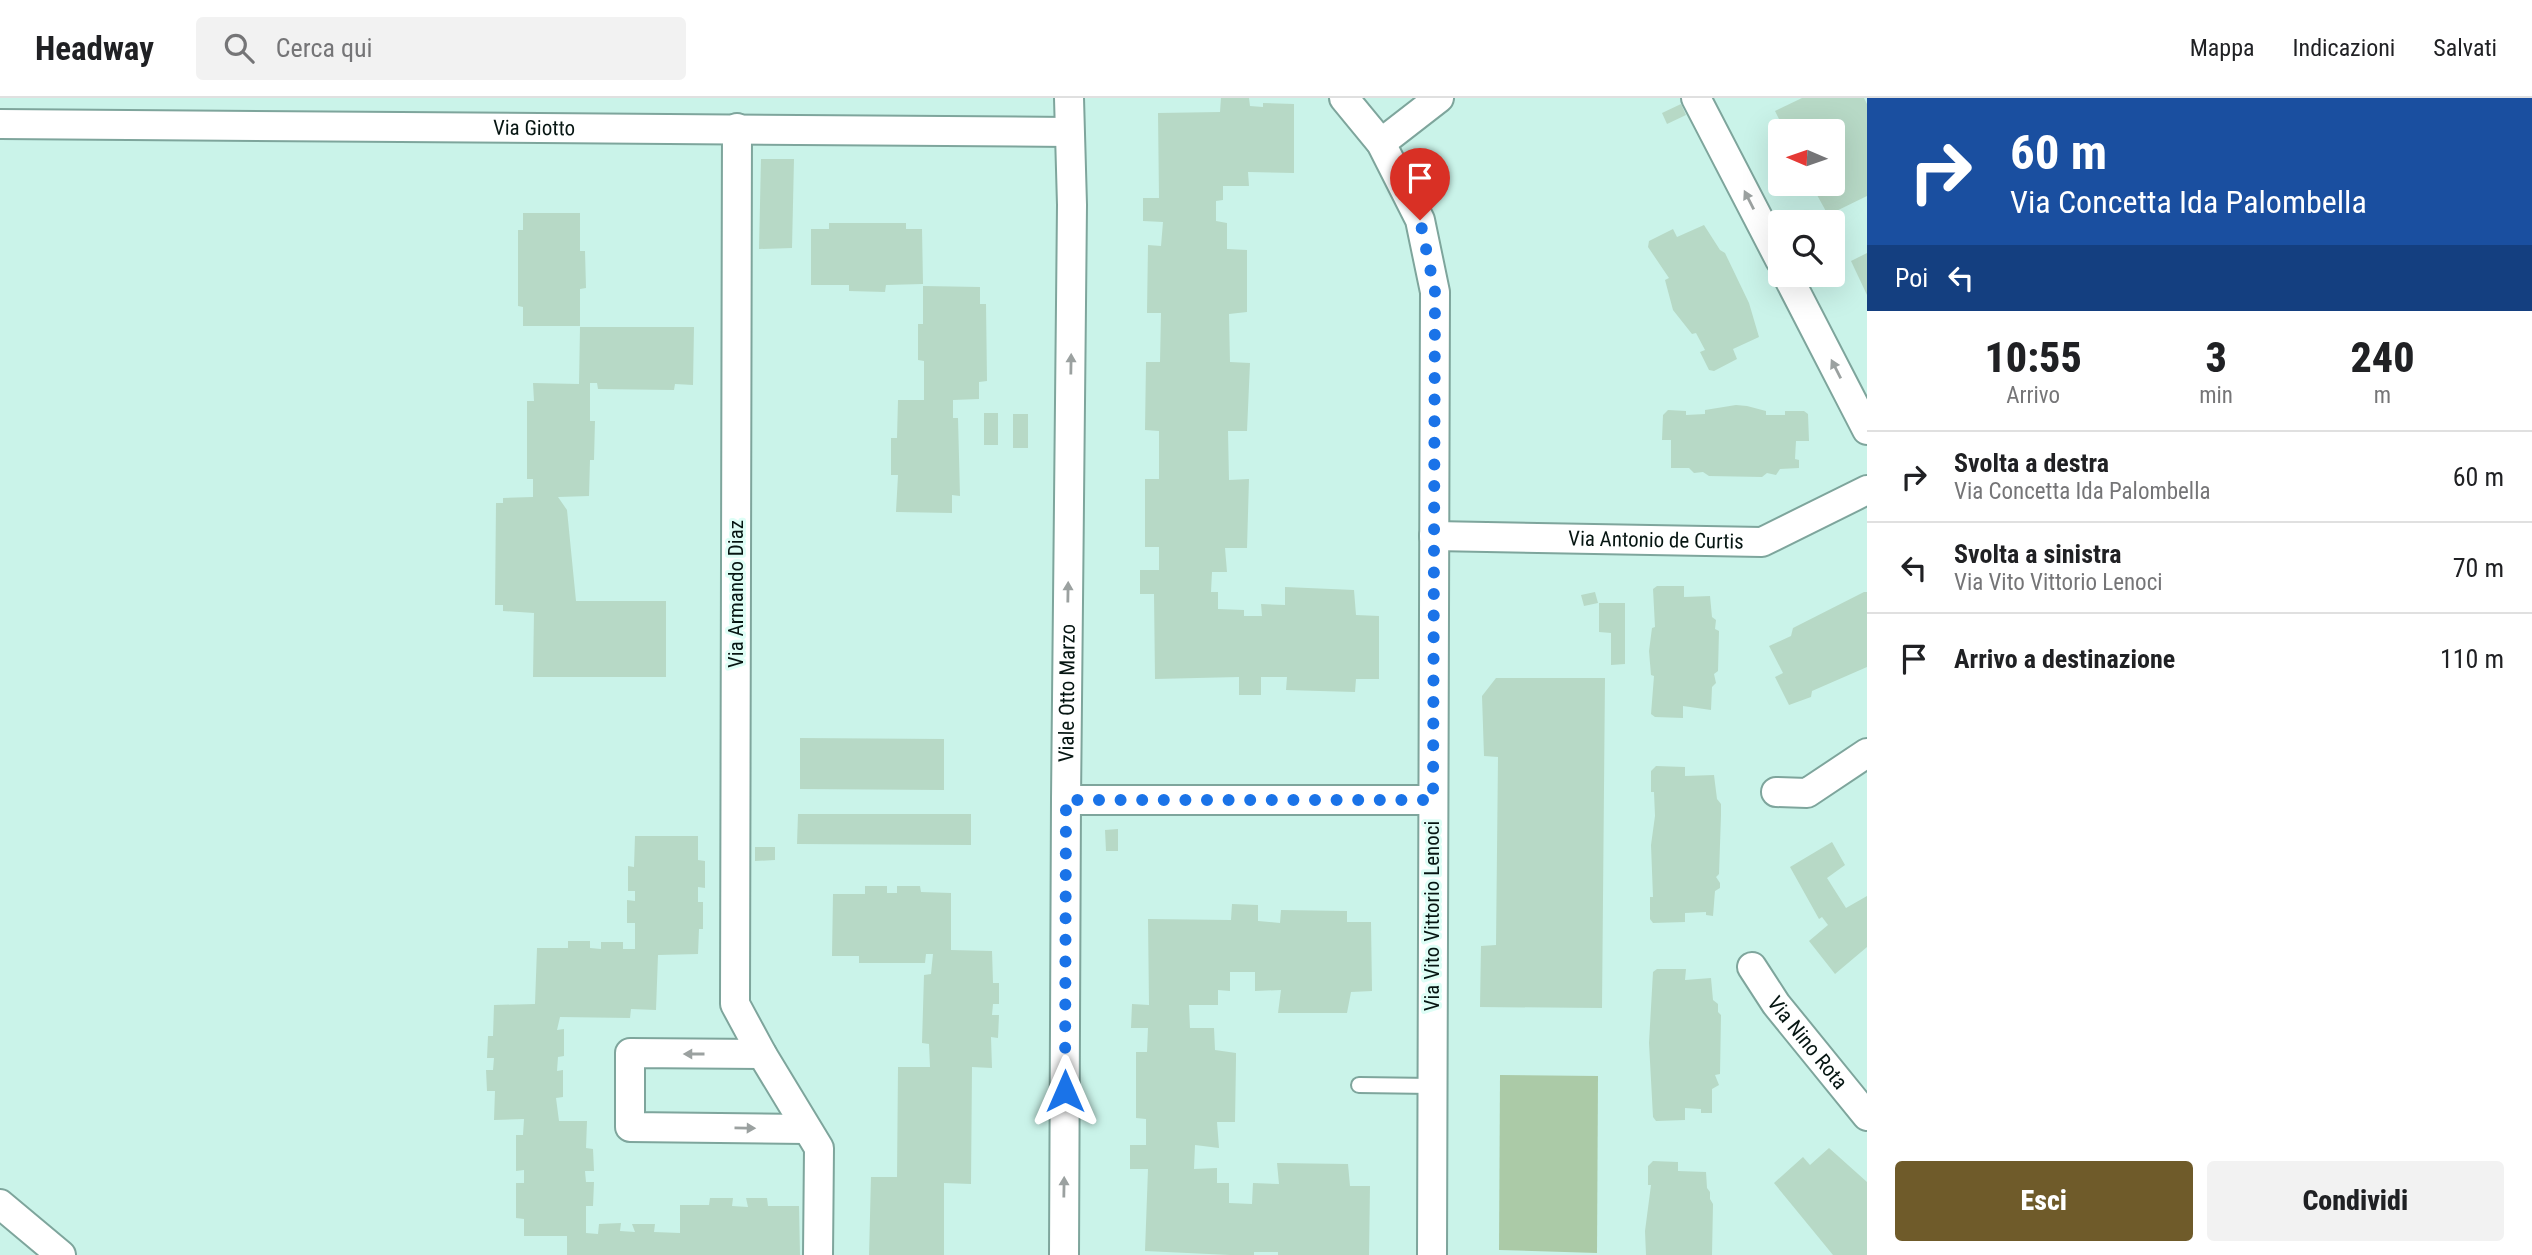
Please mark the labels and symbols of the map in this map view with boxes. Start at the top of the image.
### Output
street label: Via Giotto [493,116,575,140]
north arrow [1768,119,1844,196]
pin [1390,148,1450,220]
one-way arrow [1743,189,1755,209]
one-way arrow [1065,353,1076,375]
one-way arrow [1830,359,1841,379]
street label: Via Armando Diaz [724,520,748,668]
street label: Via Antonio de Curtis [1568,526,1744,554]
one-way arrow [1062,581,1074,603]
street label: Viale Otto Marzo [1054,624,1080,762]
street label: Via Vito Vittorio Lenoci [1420,821,1444,1011]
street label: Via Nino Rota [1762,992,1852,1094]
one-way arrow [682,1048,704,1060]
position arrow [1028,1054,1102,1128]
one-way arrow [735,1122,757,1134]
one-way arrow [1058,1176,1070,1198]

